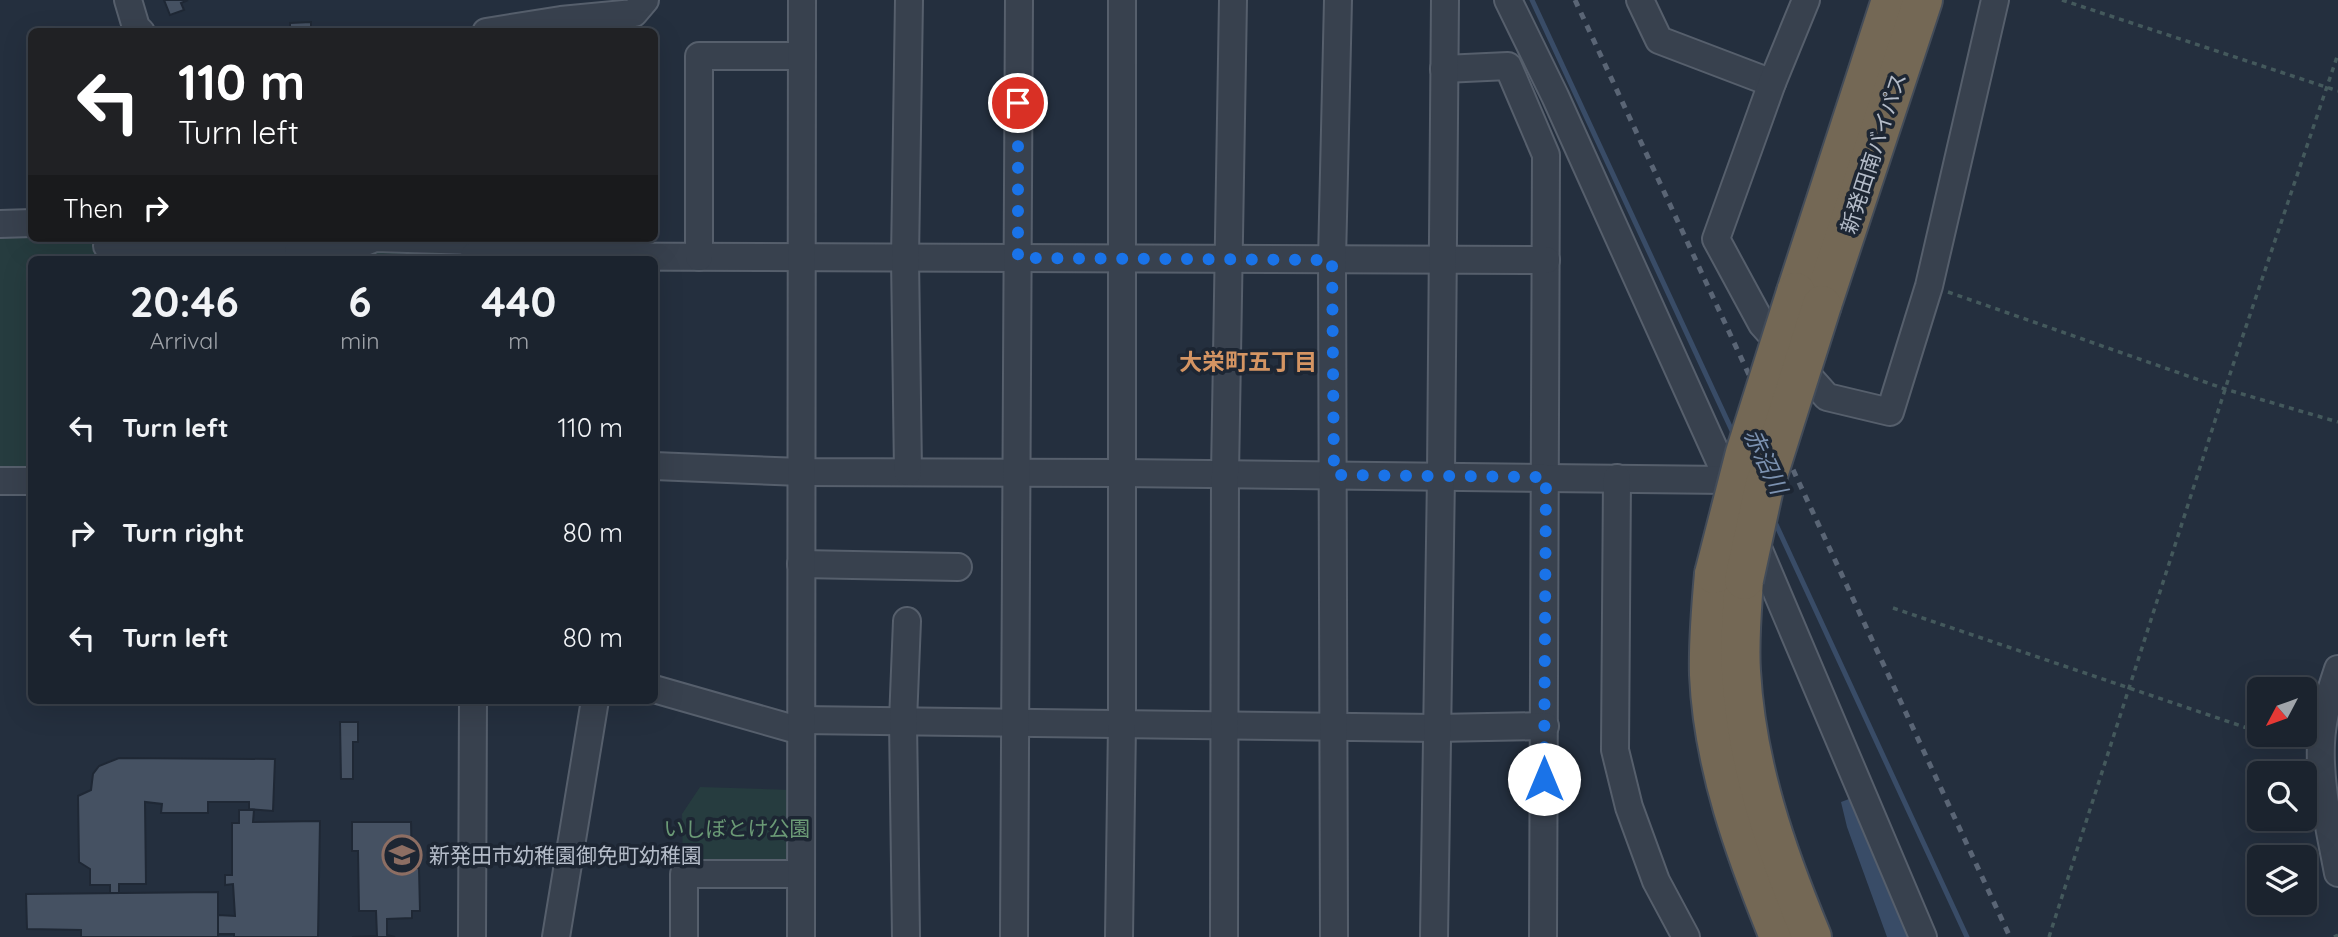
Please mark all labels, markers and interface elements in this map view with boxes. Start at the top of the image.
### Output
text: 110 m [178,51,305,112]
icon: left [63,56,154,147]
street label: 新発田南バイパス [1835,69,1911,237]
pin [988,73,1048,133]
icon: arrive [999,84,1037,122]
text: Turn left [178,112,299,152]
icon: right [137,189,175,227]
text: Then [63,192,123,225]
text: 20:46 [130,275,239,328]
text: 6 [348,275,372,328]
text: 440 [481,275,556,328]
text: Arrival [150,326,219,355]
text: min [340,326,380,355]
text: m [508,326,529,355]
district label: 大栄町五丁目 [1179,347,1317,376]
icon: left [63,409,101,447]
text: Turn left [122,411,229,444]
text: 110 m [557,411,623,444]
water label: 赤沼川 [1738,424,1795,501]
icon: right [63,514,101,552]
text: Turn right [122,516,244,549]
text: 80 m [563,516,623,549]
icon: left [63,619,101,657]
text: Turn left [122,621,229,654]
text: 80 m [563,621,623,654]
north arrow [2247,677,2317,747]
map controls [2247,677,2317,915]
position arrow [1507,742,1581,816]
button: search [2247,761,2317,831]
park label: いしぼとけ公園 [664,815,811,841]
school or university icon: 新発田市幼稚園御免町幼稚園 [381,834,423,876]
place label: 新発田市幼稚園御免町幼稚園 [429,842,702,868]
button: layers [2247,845,2317,915]

